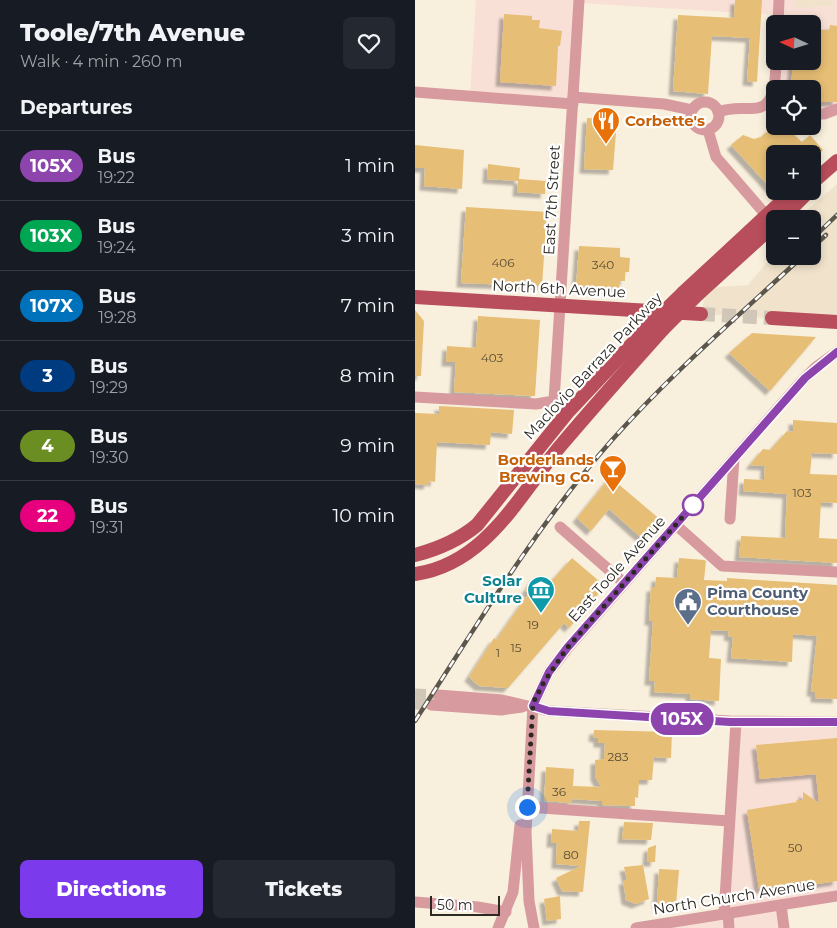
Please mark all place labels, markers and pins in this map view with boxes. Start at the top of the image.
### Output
restaurant icon: Corbette's [591,106,621,145]
place label: Corbette's [625,111,705,130]
place label: Borderlands Brewing Co. [498,450,594,486]
bar icon: Borderlands Brewing Co. [598,454,628,493]
unlabelled marker [682,494,704,516]
place label: Solar Culture [464,571,523,607]
museum icon: Solar Culture [526,575,556,614]
place label: Pima County Courthouse [707,583,809,619]
public building icon: Pima County Courthouse [673,587,703,626]

